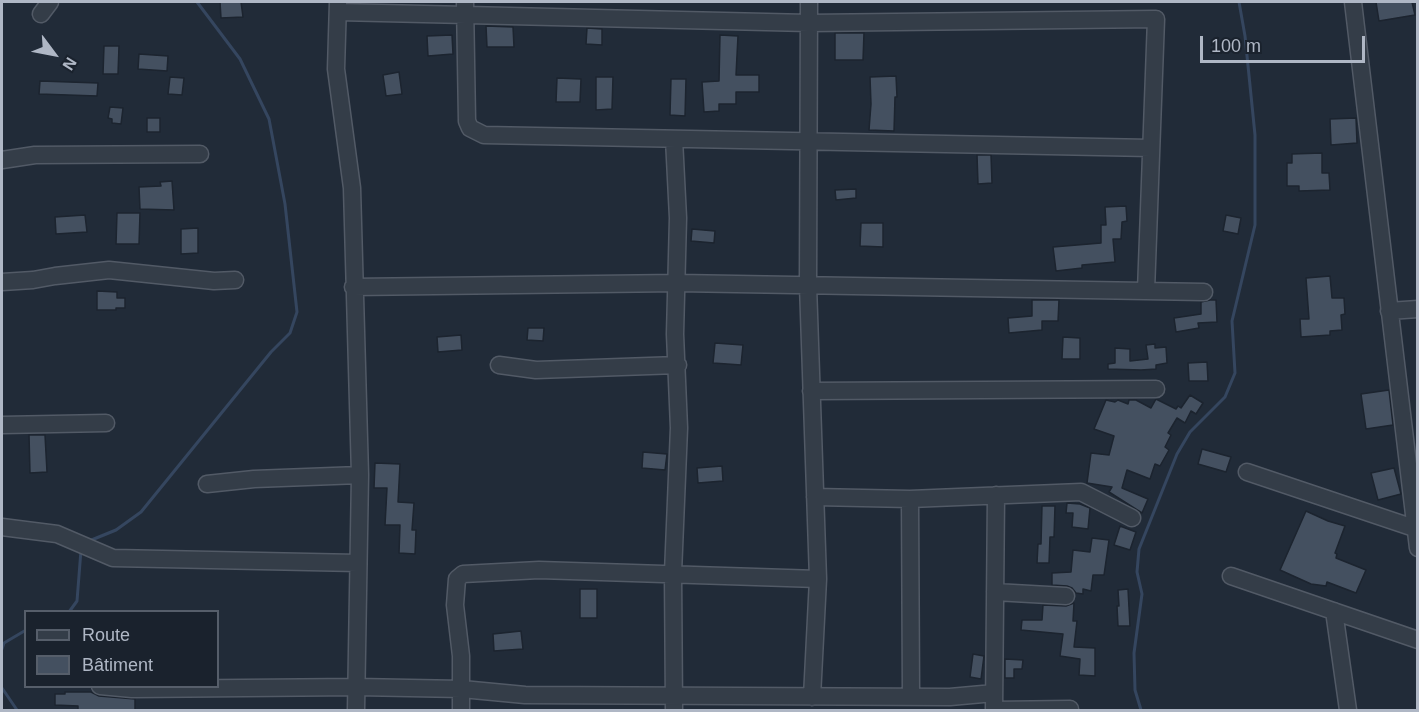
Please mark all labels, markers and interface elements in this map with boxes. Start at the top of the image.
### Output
north arrow [24,24,84,84]
scale bar [1203,24,1368,62]
text: 100 m [1211,36,1261,56]
text: N [59,54,80,73]
legend [24,610,219,688]
text: Route [82,625,130,645]
text: Bâtiment [82,655,153,675]

